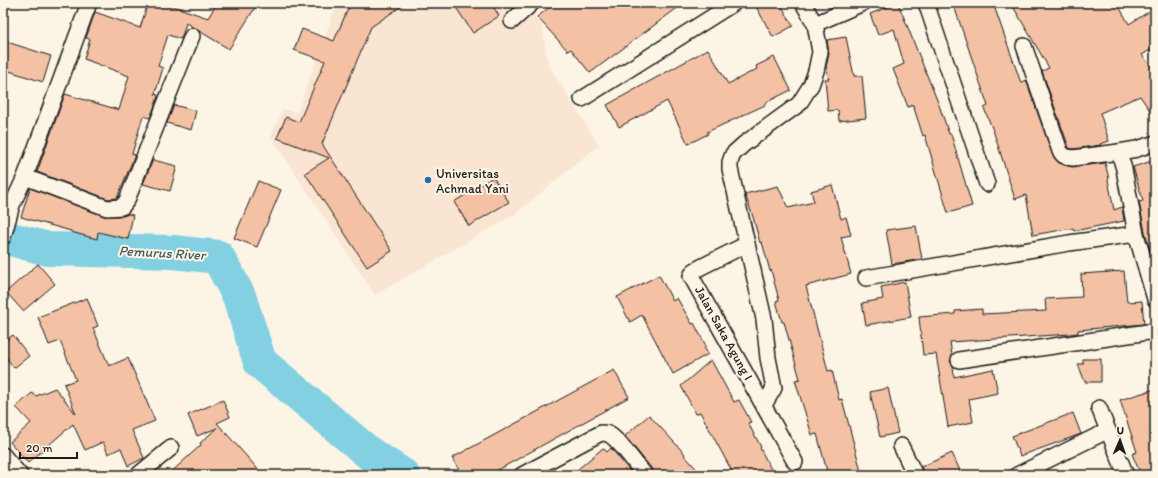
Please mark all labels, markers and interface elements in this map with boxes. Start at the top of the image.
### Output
place label: Universitas Achmad Yani [436,166,509,196]
marker: Universitas Achmad Yani [423,175,433,185]
water label: Pemurus River [118,242,207,264]
street label: Jalan Saka Agung I [692,283,756,383]
north arrow [1100,420,1140,460]
text: U [1116,424,1124,437]
scale bar [20,434,77,460]
text: 20 m [26,441,53,455]

